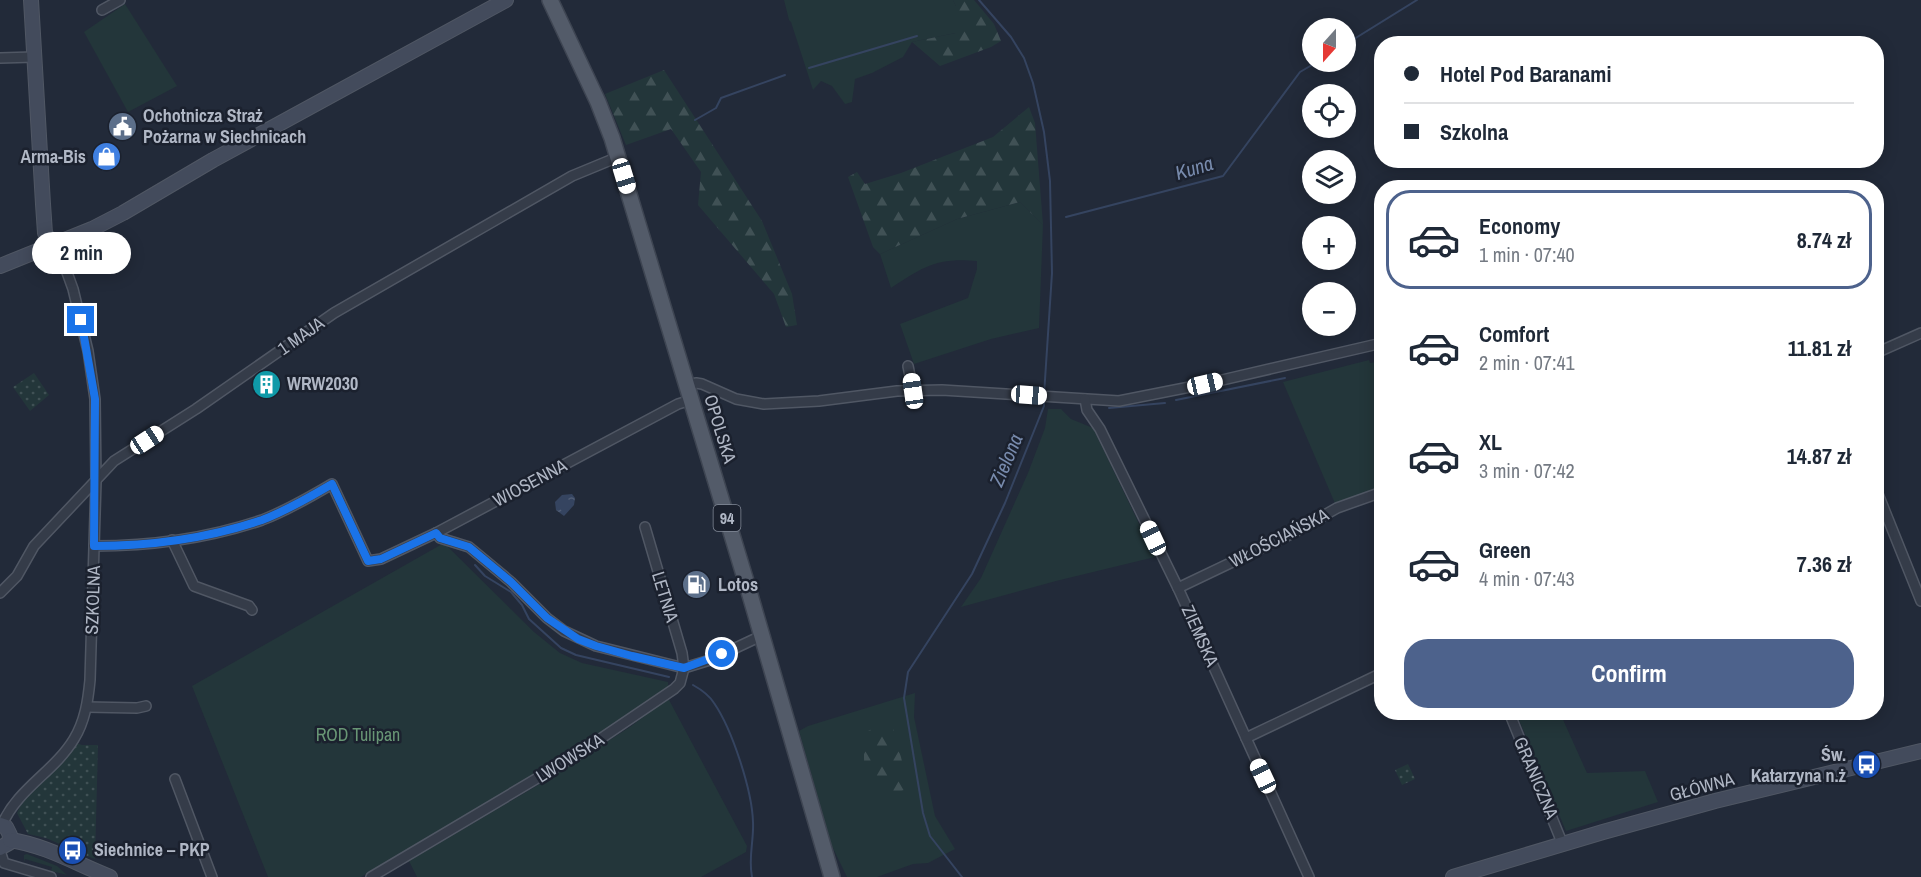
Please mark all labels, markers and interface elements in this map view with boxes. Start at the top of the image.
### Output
north arrow [1302,18,1356,72]
map controls [1302,18,1356,336]
text: Hotel Pod Baranami [1440,59,1611,89]
button: locate [1302,84,1356,138]
place label: Ochotnicza Straż Pożarna w Siechnicach [143,103,306,149]
public building icon: Ochotnicza Straż Pożarna w Siechnicach [106,110,138,142]
text: Szkolna [1440,117,1508,147]
shop icon: Arma-Bis [91,141,123,173]
place label: Arma-Bis [20,144,86,169]
water label: Kuna [1172,149,1216,186]
button: layers [1302,150,1356,204]
car [610,156,638,196]
text: Economy [1479,211,1560,241]
icon: car [1407,213,1461,267]
button: + [1302,216,1356,270]
text: 8.74 zł [1797,225,1851,255]
callout: 2 min [32,233,130,275]
text: 2 min [60,239,103,266]
text: 1 min · 07:40 [1479,241,1575,268]
button: − [1302,282,1356,336]
route end [67,306,94,333]
street label: 1 MAJA [272,310,329,361]
text: Comfort [1479,319,1549,349]
icon: car [1407,321,1461,375]
text: 11.81 zł [1788,333,1851,363]
text: 2 min · 07:41 [1479,349,1575,376]
building icon: WRW2030 [250,368,282,400]
place label: WRW2030 [287,371,358,396]
car [1185,371,1225,397]
car [902,372,924,410]
car [1010,385,1048,405]
street label: OPOLSKA [698,391,743,466]
car [127,423,167,457]
text: XL [1479,427,1502,457]
water label: Zielona [982,429,1029,491]
icon: car [1407,429,1461,483]
text: 14.87 zł [1787,441,1851,471]
street label: WIOSENNA [488,453,571,512]
text: 3 min · 07:42 [1479,457,1575,484]
street label: WŁOŚCIAŃSKA [1225,502,1333,573]
road number: 94 [714,505,740,531]
car [1137,518,1169,558]
text: Green [1479,535,1531,565]
icon: car [1407,537,1461,591]
text: 7.36 zł [1797,549,1851,579]
street label: SZKOLNA [79,565,106,635]
text: 4 min · 07:43 [1479,565,1575,592]
street label: LETNIA [646,568,685,625]
fuel station icon: Lotos [681,569,713,601]
place label: Lotos [718,572,758,597]
street label: ZIEMSKA [1176,601,1225,671]
button: Confirm [1404,639,1854,708]
route start [708,640,735,667]
park label: ROD Tulipan [316,722,400,747]
street label: LWOWSKA [531,727,609,788]
street label: GRANICZNA [1508,733,1565,823]
place label: Św. Katarzyna n.ż [1751,742,1847,788]
bus stop icon: Św. Katarzyna n.ż [1851,749,1883,781]
car [1247,756,1279,796]
street label: GŁÓWNA [1667,766,1737,807]
bus stop icon: Siechnice – PKP [57,834,89,866]
place label: Siechnice – PKP [94,837,210,862]

